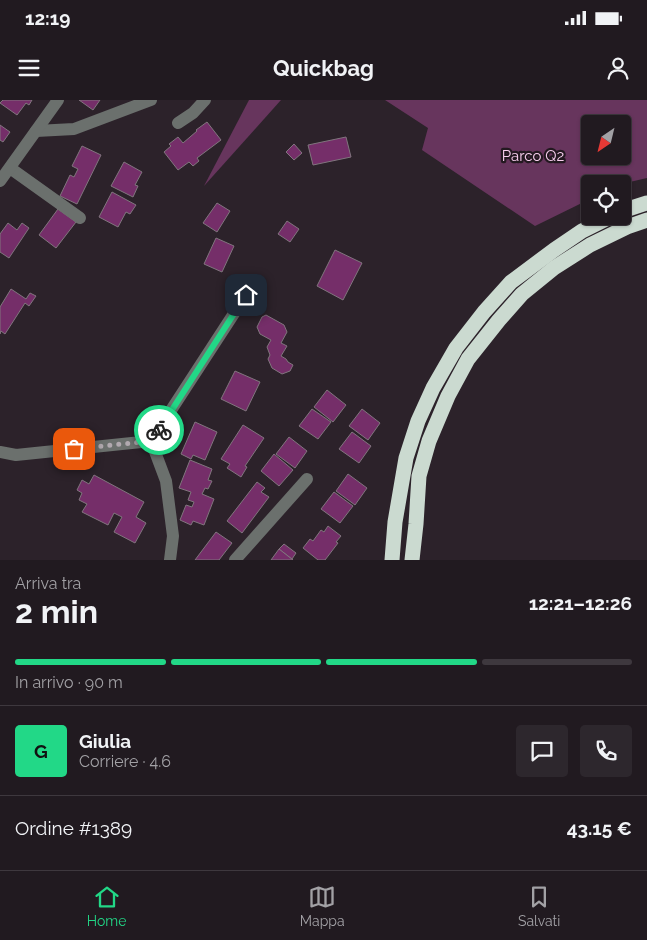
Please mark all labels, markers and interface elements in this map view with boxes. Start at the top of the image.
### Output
text: 12:19 [25,7,70,29]
icon: menu [15,54,43,82]
icon: person [604,54,632,82]
text: Quickbag [273,55,374,81]
north arrow [581,115,631,165]
map controls [581,115,631,225]
park label: Parco Q2 [502,147,564,165]
button: locate [581,175,631,225]
pin [225,274,267,316]
icon: home [232,281,260,309]
courier [134,405,184,455]
icon: bike [145,416,173,444]
pin [53,428,95,470]
icon: bag [60,435,88,463]
text: Arriva tra [15,574,81,593]
text: 12:21–12:26 [529,592,632,614]
text: 2 min [15,593,98,630]
text: In arrivo · 90 m [15,673,123,692]
button: chat [516,725,568,777]
button: phone [580,725,632,777]
text: Giulia [79,730,131,752]
text: G [34,740,48,762]
text: Corriere · 4.6 [79,752,171,771]
text: Ordine #1389 [15,817,132,839]
text: 43.15 € [567,817,632,839]
tab: Home [87,883,126,929]
tab: Mappa [300,883,345,929]
tab: Salvati [518,883,560,929]

